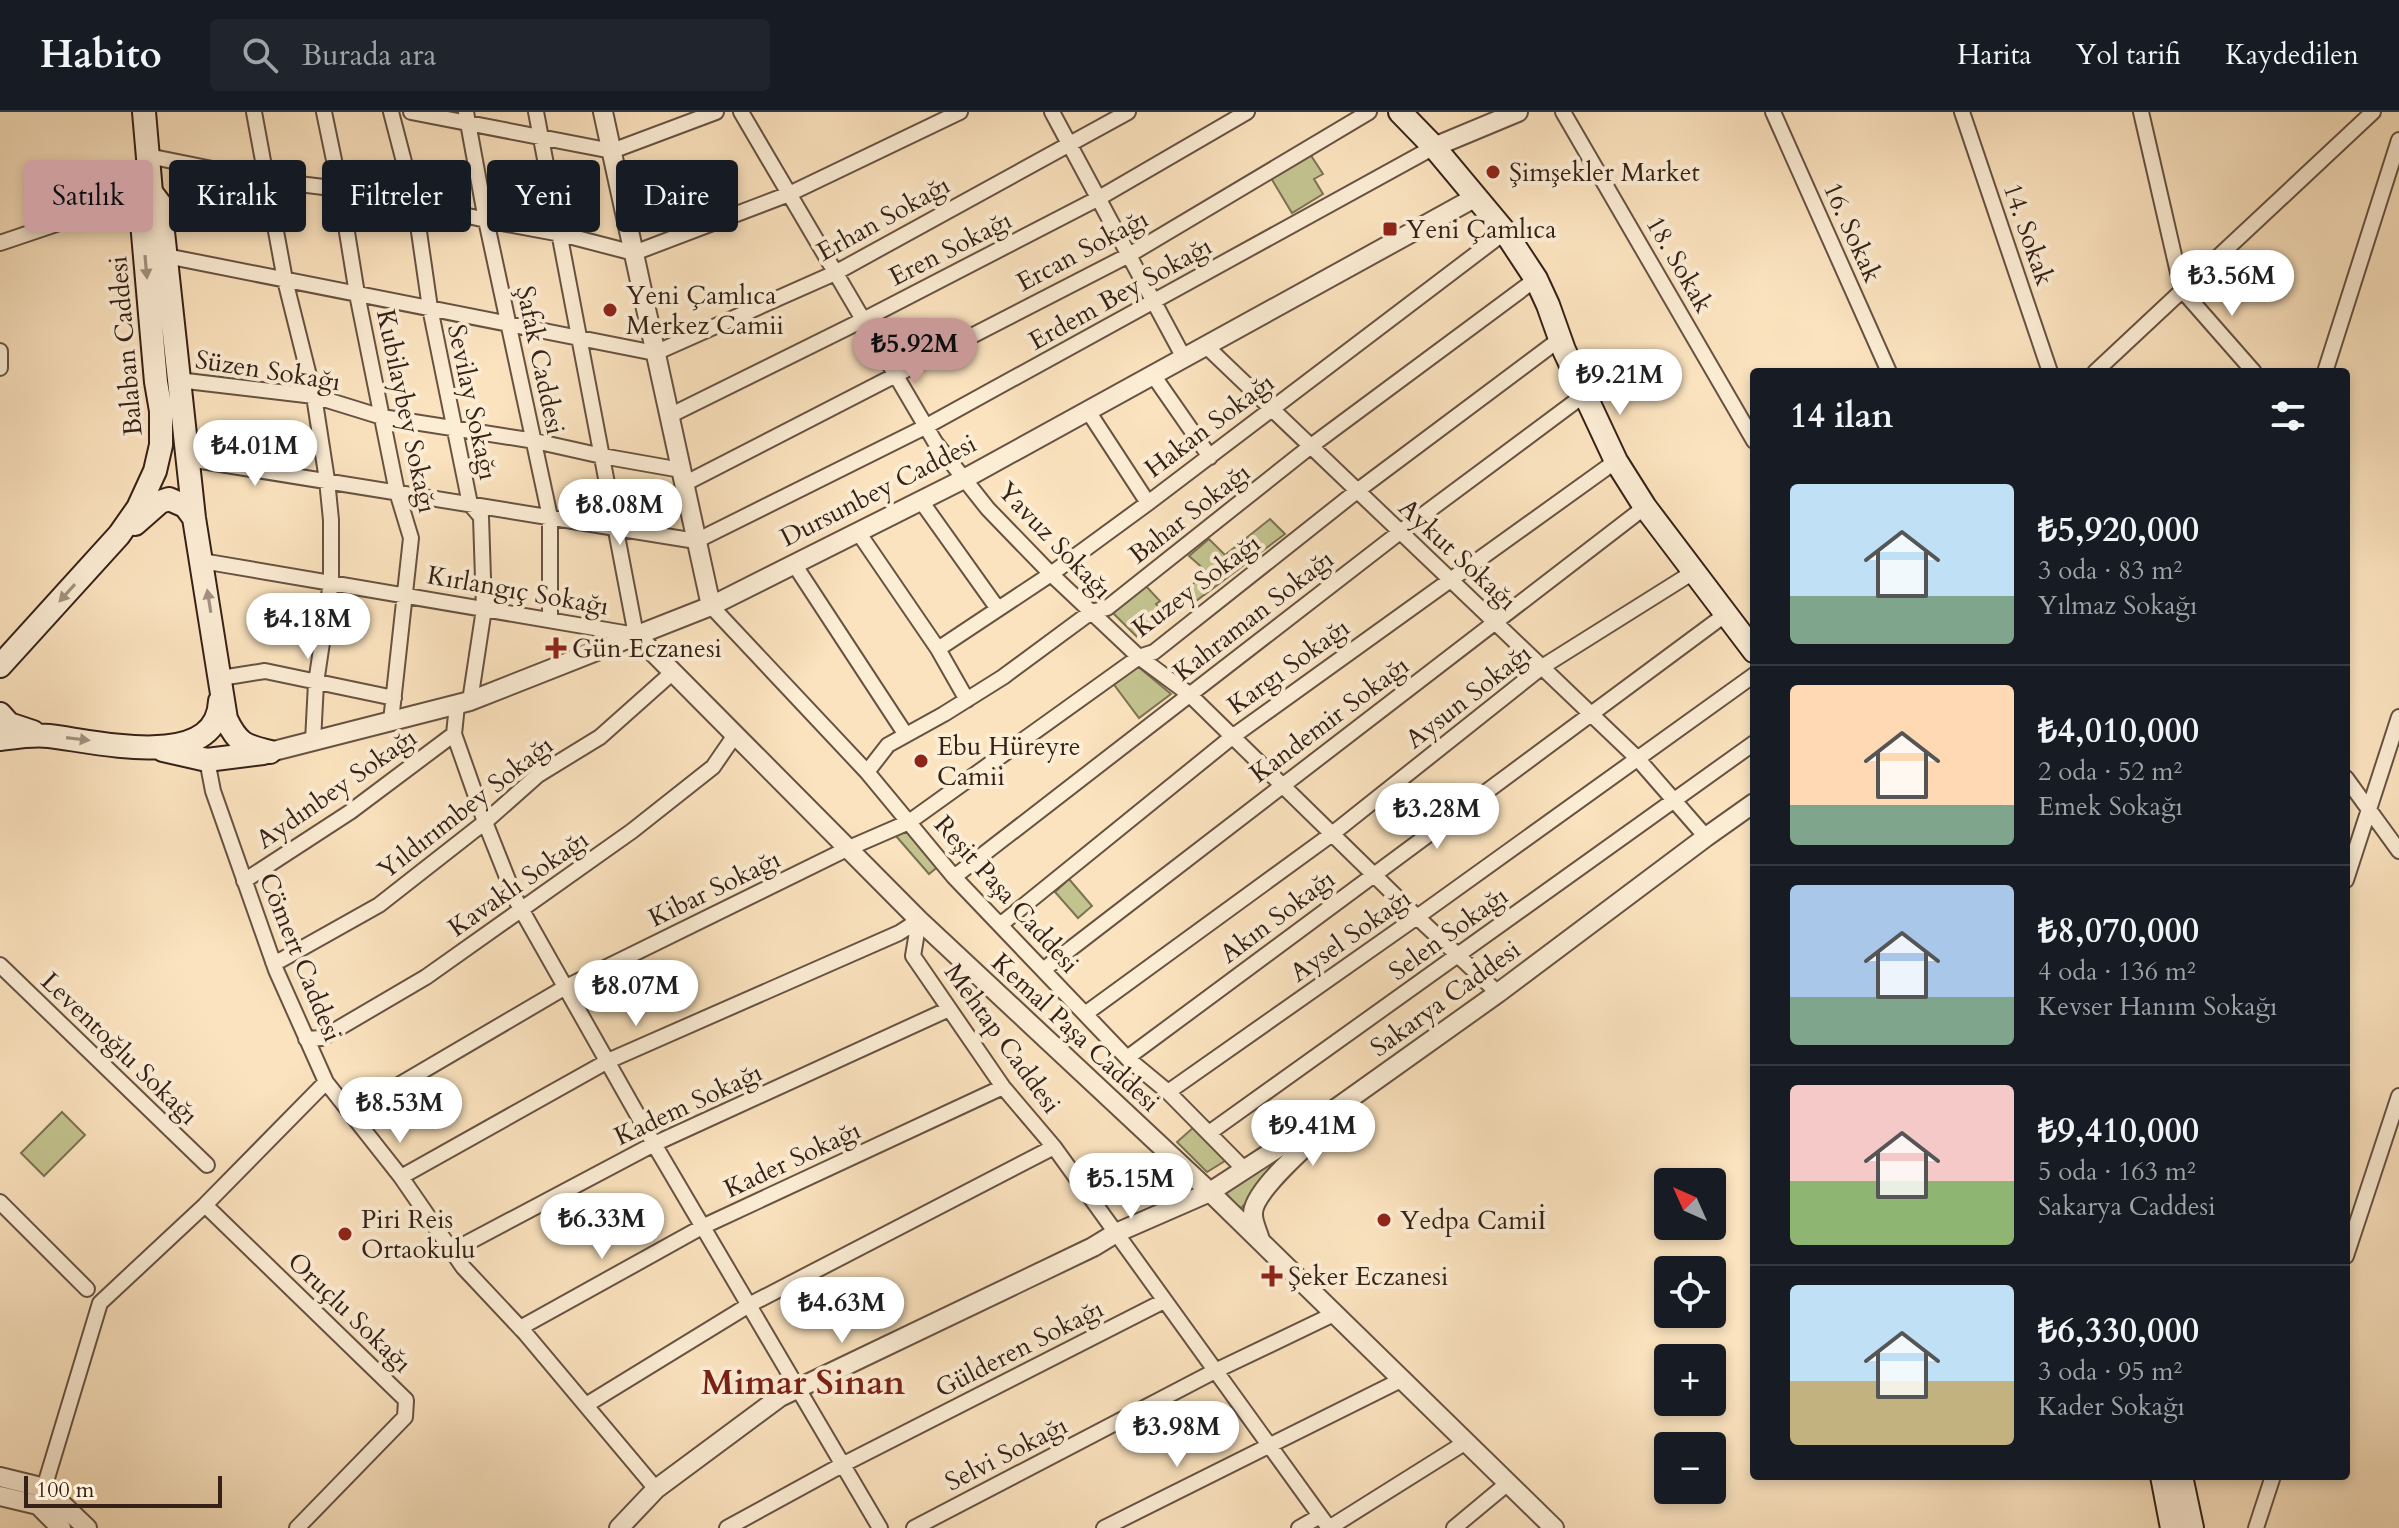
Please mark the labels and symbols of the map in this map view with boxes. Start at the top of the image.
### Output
place label: Şimşekler Market [1509,155,1700,190]
marker: Şimşekler Market [1484,163,1502,181]
street label: Erhan Sokağı [811,168,956,269]
street label: 16. Sokak [1815,176,1890,288]
street label: 14. Sokak [1995,178,2062,290]
street label: Ercan Sokağı [1010,201,1154,300]
street label: Eren Sokağı [883,203,1018,294]
street label: 18. Sokak [1638,209,1721,319]
place label: Yeni Çamlıca [1406,212,1556,247]
marker: Yeni Çamlıca [1381,220,1399,238]
street label: Erdem Bey Sokağı [1022,229,1218,358]
pin: ₺3.56M [2167,250,2297,318]
street label: Balaban Caddesi [100,255,151,437]
one-way arrow [140,255,153,280]
place label: Yeni Çamlıca Merkez Camii [626,278,784,343]
street label: Şafak Caddesi [508,283,573,438]
marker: Yeni Çamlıca Merkez Camii [601,301,619,319]
street label: Kubilaybey Sokağı [368,306,445,516]
pin: ₺5.92M [850,318,980,386]
street label: Sevilay Sokağı [439,321,506,483]
street label: Süzen Sokağı [193,342,343,399]
pin: ₺9.21M [1555,349,1685,417]
street label: Hakan Sokağı [1137,365,1281,486]
pin: ₺4.01M [190,420,320,488]
street label: Dursunbey Caddesi [774,426,982,555]
street label: Bahar Sokağı [1121,455,1257,572]
street label: Yavuz Sokağı [990,474,1120,607]
pin: ₺8.08M [555,479,685,547]
street label: Aykut Sokağı [1391,491,1524,618]
street label: Kuzey Sokağı [1125,526,1267,645]
street label: Kahraman Sokağı [1166,542,1341,689]
street label: Kırlangıç Sokağı [424,557,611,624]
one-way arrow [58,583,76,602]
one-way arrow [202,588,215,613]
pin: ₺4.18M [243,593,373,661]
street label: Kargı Sokağı [1220,610,1356,723]
place label: Gün Eczanesi [572,631,722,666]
street label: Aysun Sokağı [1398,636,1539,757]
marker: Gün Eczanesi [547,639,565,657]
street label: Kandemir Sokağı [1243,648,1416,791]
street label: Aydınbey Sokağı [249,720,424,857]
street label: Yıldırımbey Sokağı [370,728,560,887]
place label: Ebu Hüreyre Camii [937,729,1081,794]
one-way arrow [66,733,91,746]
marker: Ebu Hüreyre Camii [912,752,930,770]
pin: ₺3.28M [1372,783,1502,851]
street label: Reşit Paşa Caddesi [926,808,1087,981]
street label: Kavaklı Sokağı [441,822,595,945]
street label: Kibar Sokağı [643,842,786,935]
street label: Akın Sokağı [1213,862,1342,971]
street label: Cömert Caddesi [251,868,350,1047]
street label: Selen Sokağı [1382,878,1515,988]
street label: Aysel Sokağı [1283,881,1418,990]
street label: Sakarya Caddesi [1363,932,1527,1065]
street label: Kemal Paşa Caddesi [984,945,1167,1120]
street label: Mehtap Caddesi [936,956,1069,1120]
pin: ₺8.07M [571,960,701,1028]
street label: Leventoğlu Sokağı [33,964,206,1133]
street label: Kadem Sokağı [609,1055,768,1154]
pin: ₺8.53M [335,1077,465,1145]
pin: ₺9.41M [1248,1100,1378,1168]
street label: Kader Sokağı [718,1113,866,1206]
pin: ₺5.15M [1066,1153,1196,1221]
north arrow [1654,1168,1726,1240]
pin: ₺6.33M [537,1193,667,1261]
place label: Piri Reis Ortaokulu [361,1202,476,1267]
place label: Yedpa Camiİ [1400,1203,1546,1238]
marker: Yedpa Camiİ [1375,1211,1393,1229]
marker: Piri Reis Ortaokulu [336,1225,354,1243]
street label: Oruçlu Sokağı [280,1244,419,1381]
place label: Şeker Eczanesi [1288,1259,1448,1294]
marker: Şeker Eczanesi [1263,1267,1281,1285]
pin: ₺4.63M [777,1277,907,1345]
street label: Gülderen Sokağı [929,1291,1109,1406]
district label: Mimar Sinan [701,1360,905,1406]
pin: ₺3.98M [1112,1401,1242,1469]
street label: Selvi Sokağı [939,1408,1073,1499]
scale bar [24,1472,222,1508]

